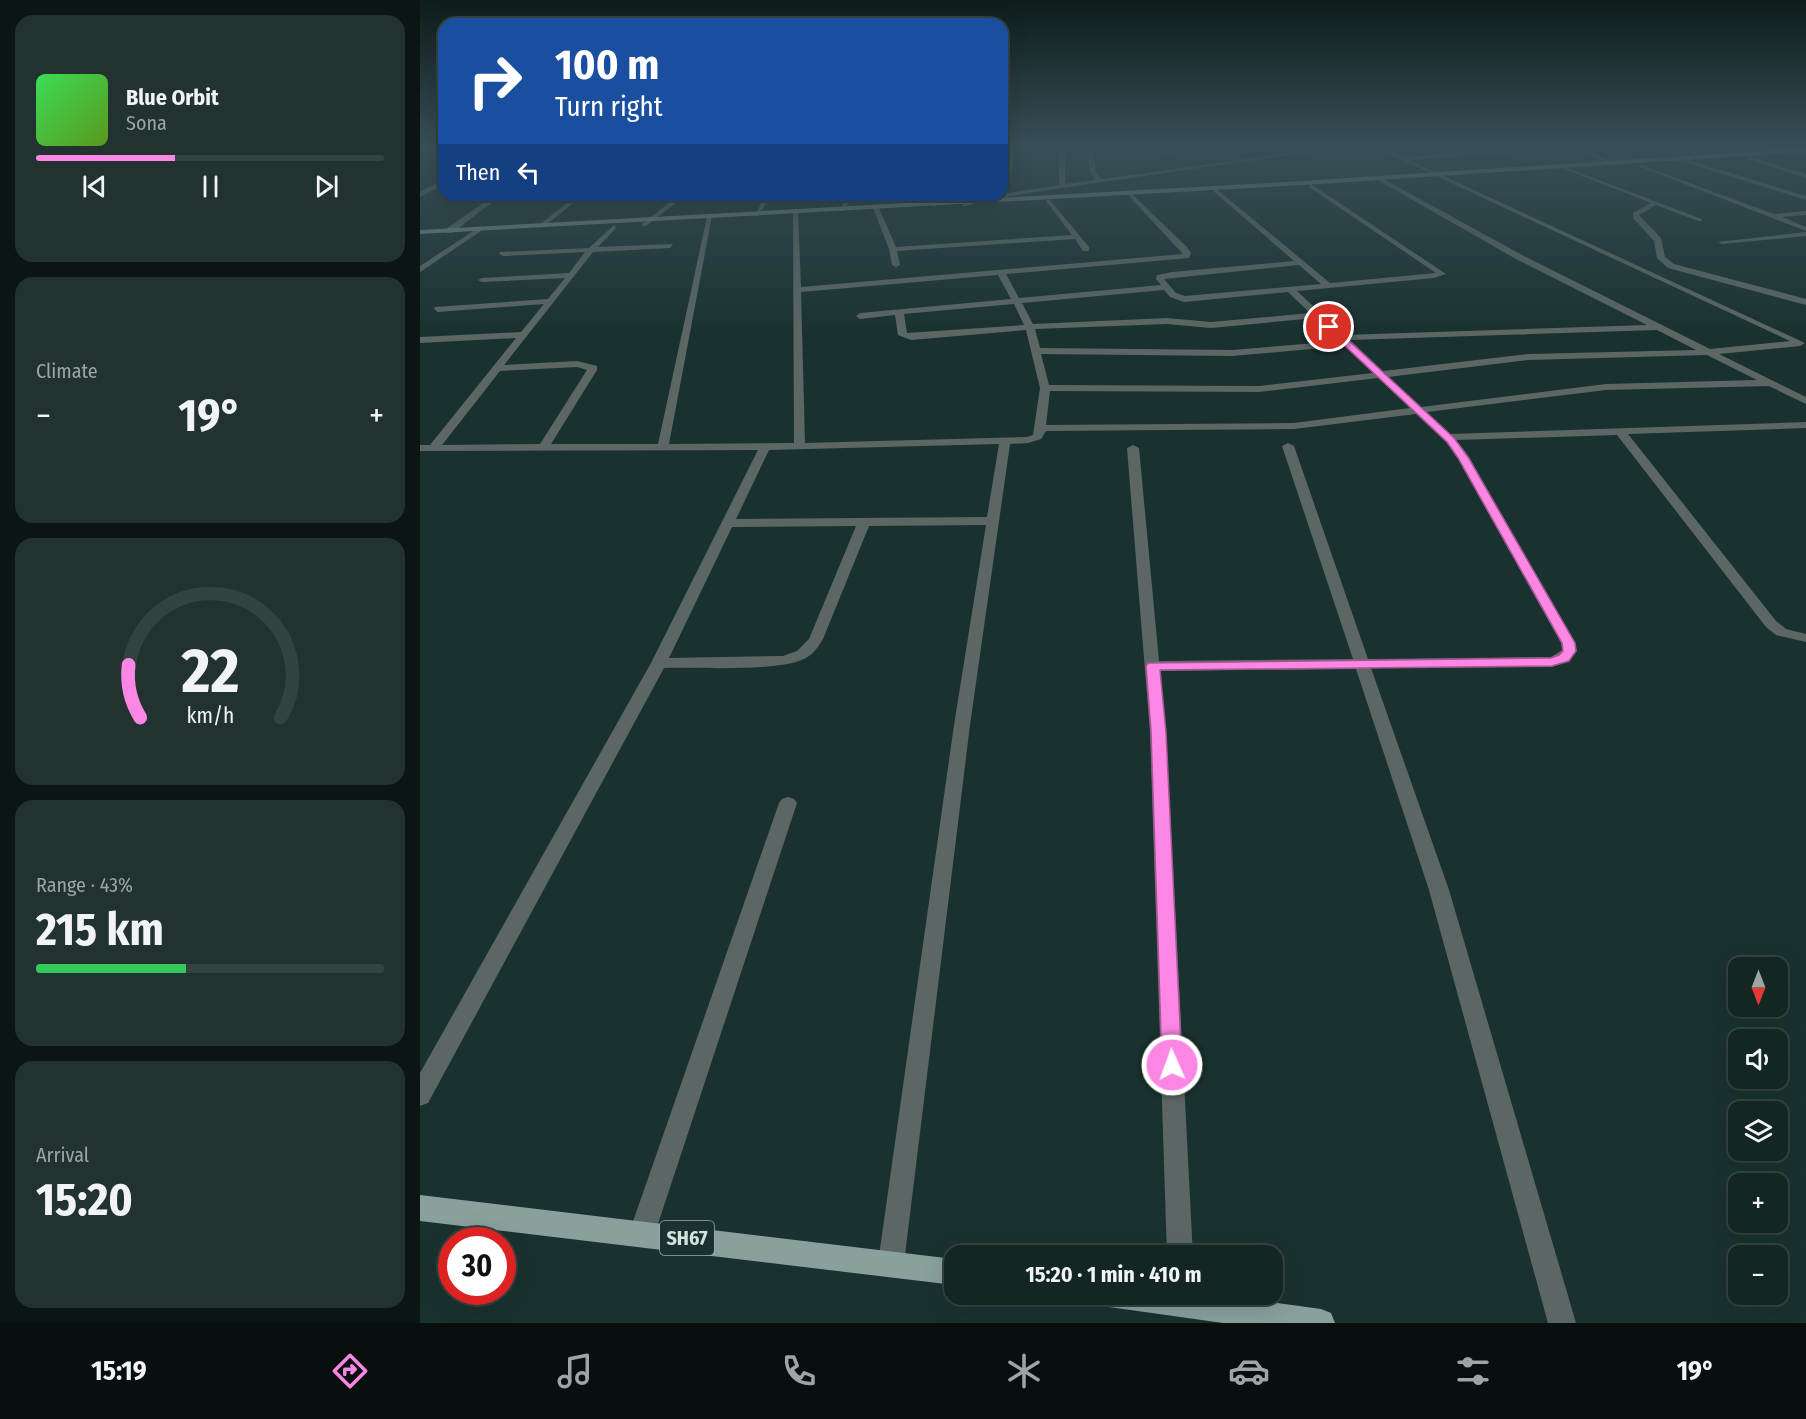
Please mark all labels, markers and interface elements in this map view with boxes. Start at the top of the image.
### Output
text: 100 m [555,40,659,90]
icon: right [456,42,534,120]
text: Blue Orbit [126,84,219,111]
text: Turn right [555,91,663,123]
text: Sona [126,111,167,135]
icon: left [512,156,545,189]
text: Then [456,159,500,186]
icon: previous [78,170,111,203]
icon: pause [194,170,227,203]
icon: next [310,170,343,203]
pin [1303,301,1354,352]
icon: arrive [1312,310,1345,343]
text: Climate [36,359,98,383]
text: 19° [178,389,242,443]
text: − [36,396,51,436]
text: + [369,396,384,436]
text: 22 [180,635,239,710]
text: km/h [186,704,234,730]
text: Range · 43% [36,873,133,897]
text: 215 km [36,903,164,957]
north arrow [1728,957,1788,1017]
map controls [1728,957,1788,1305]
button: sound [1728,1029,1788,1089]
position arrow [1140,1033,1204,1097]
button: layers [1728,1101,1788,1161]
text: Arrival [36,1143,89,1167]
text: 15:20 [36,1173,133,1227]
button: + [1728,1173,1788,1233]
road number: SH67 [660,1221,714,1255]
speed limit sign: 30 [438,1227,516,1305]
button: − [1728,1245,1788,1305]
text: 15:20 · 1 min · 410 m [1025,1261,1202,1288]
icon: directions [329,1350,371,1392]
icon: music [554,1350,596,1392]
icon: phone [778,1350,820,1392]
icon: climate [1003,1350,1045,1392]
icon: car [1228,1350,1270,1392]
icon: filters [1452,1350,1494,1392]
text: 15:19 [91,1355,147,1387]
text: 19° [1677,1355,1715,1387]

